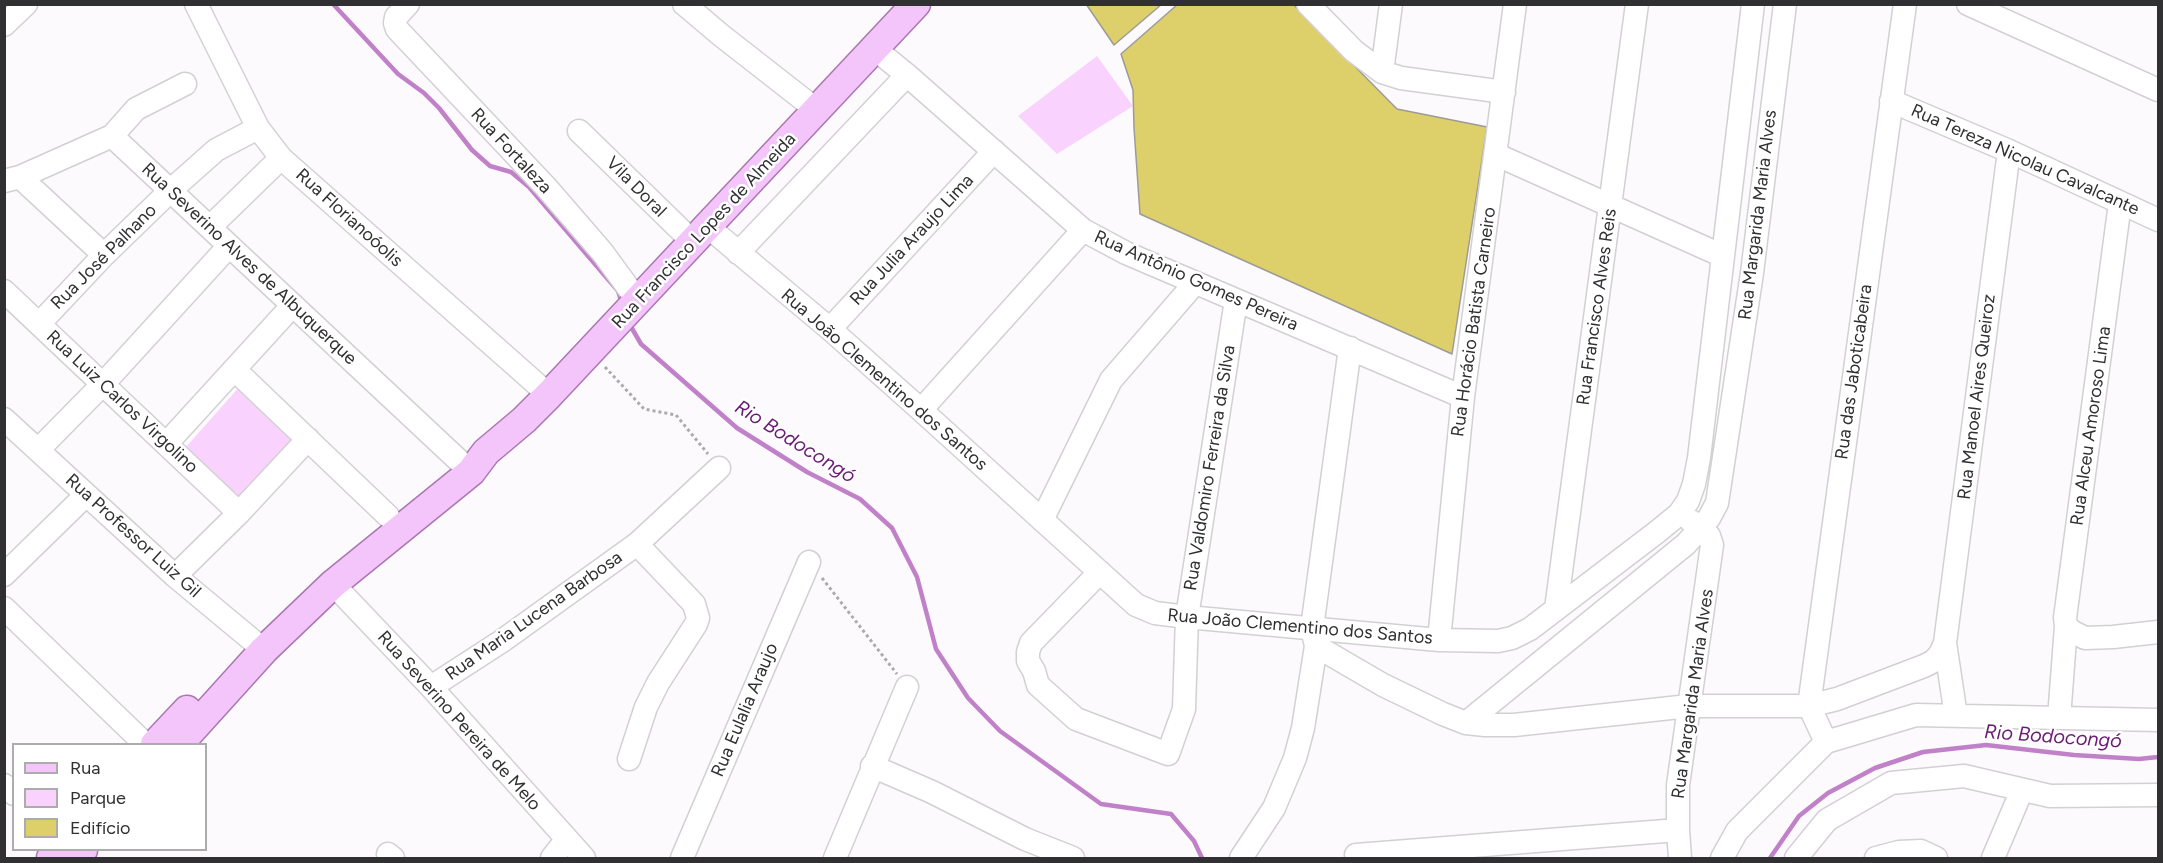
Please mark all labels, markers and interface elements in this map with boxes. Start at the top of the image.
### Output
street label: Rua Tereza Nicolau Cavalcante [1907,100,2143,220]
street label: Rua Fortaleza [466,104,556,198]
street label: Rua Margarida Maria Alves [1734,109,1782,321]
street label: Rua Francisco Lopes de Almeida [607,129,801,333]
street label: Vila Doral [601,152,671,222]
street label: Rua Severino Alves de Albuquerque [137,159,361,369]
street label: Rua Florianoóolis [291,164,407,272]
street label: Rua Julia Araujo Lima [846,170,978,310]
street label: Rua José Palhano [47,200,161,314]
street label: Rua Horácio Batista Carneiro [1447,206,1501,438]
street label: Rua Francisco Alves Reis [1573,207,1621,407]
street label: Rua Antônio Gomes Pereira [1091,226,1301,336]
street label: Rua das Jaboticabeira [1831,283,1877,461]
street label: Rua João Clementino dos Santos [776,285,992,475]
street label: Rua Manoel Aires Queiroz [1954,293,2000,501]
street label: Rua Alceu Amoroso Lima [2066,325,2116,527]
street label: Rua Luiz Carlos Virgolino [42,326,202,478]
street label: Rua Valdomiro Ferreira da Silva [1180,344,1240,592]
water label: Rio Bodocongó [730,395,860,489]
street label: Rua Professor Luiz Gil [61,470,205,602]
street label: Rua Maria Lucena Barbosa [442,547,626,685]
street label: Rua Margarida Maria Alves [1668,588,1718,800]
street label: Rua João Clementino dos Santos [1166,605,1434,649]
street label: Rua Severino Pereira de Melo [373,627,545,815]
street label: Rua Eulalia Araujo [707,640,783,780]
water label: Rio Bodocongó [1983,720,2123,754]
legend [12,743,207,851]
text: Rua [70,757,101,779]
text: Parque [70,787,126,809]
text: Edifício [70,817,131,839]

